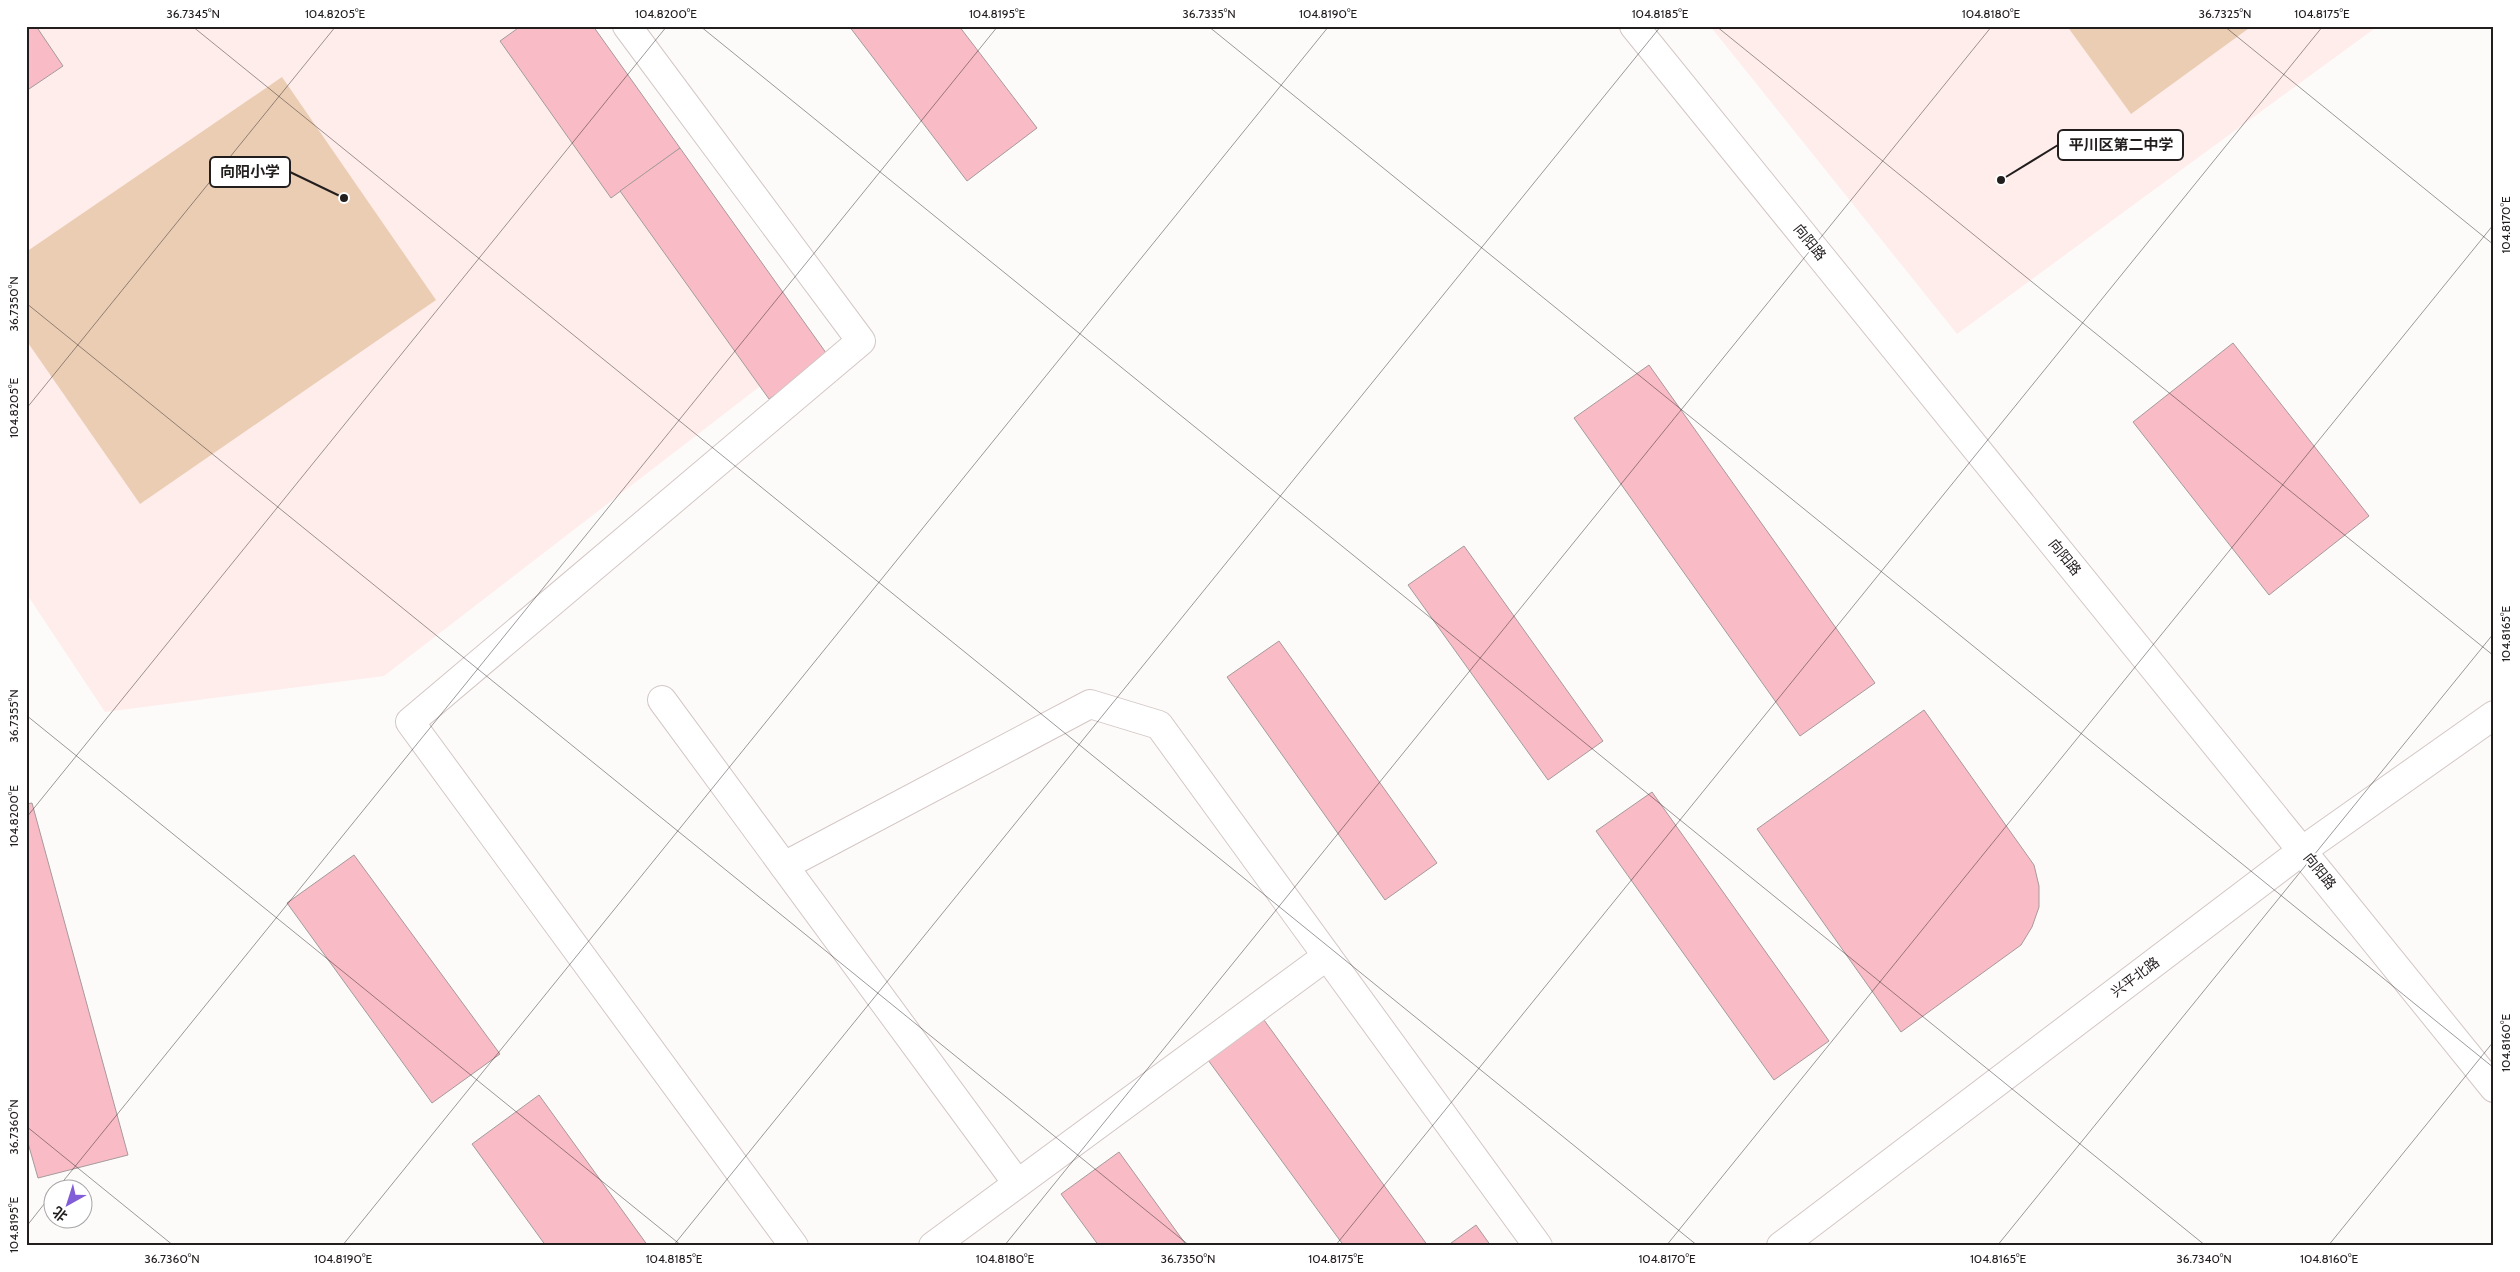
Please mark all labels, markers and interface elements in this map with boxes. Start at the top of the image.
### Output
text: 36.7345°N [166,6,220,21]
text: 104.8205°E [305,6,365,21]
text: 104.8200°E [635,6,697,21]
text: 104.8195°E [969,6,1025,21]
text: 36.7335°N [1182,6,1236,21]
text: 104.8190°E [1299,6,1357,21]
text: 104.8185°E [1632,6,1689,21]
text: 104.8180°E [1962,6,2021,21]
text: 36.7325°N [2198,6,2252,21]
text: 104.8175°E [2294,6,2350,21]
callout: 平川区第二中学 [2058,130,2183,160]
text: 平川区第二中学 [2068,136,2174,154]
callout: 向阳小学 [210,157,290,187]
text: 向阳小学 [220,163,280,181]
text: 104.8170°E [2498,196,2513,254]
street label: 向阳路 [1790,220,1830,264]
text: 36.7350°N [6,276,21,332]
text: 104.8205°E [6,378,21,438]
street label: 向阳路 [2045,535,2085,579]
text: 104.8165°E [2498,606,2513,662]
text: 36.7355°N [6,689,21,743]
text: 104.8200°E [6,785,21,847]
street label: 向阳路 [2300,849,2340,893]
street label: 兴平北路 [2107,953,2163,1001]
text: 104.8160°E [2498,1014,2513,1072]
text: 36.7360°N [6,1099,21,1155]
north arrow [42,1180,92,1230]
text: 104.8195°E [6,1197,21,1253]
text: 北 [49,1203,71,1226]
text: 36.7360°N [144,1251,200,1266]
text: 104.8190°E [314,1251,372,1266]
text: 104.8185°E [646,1251,703,1266]
text: 104.8180°E [976,1251,1035,1266]
text: 36.7350°N [1160,1251,1216,1266]
text: 104.8175°E [1308,1251,1364,1266]
text: 104.8170°E [1638,1251,1696,1266]
text: 104.8165°E [1970,1251,2026,1266]
text: 36.7340°N [2176,1251,2232,1266]
text: 104.8160°E [2300,1251,2358,1266]

